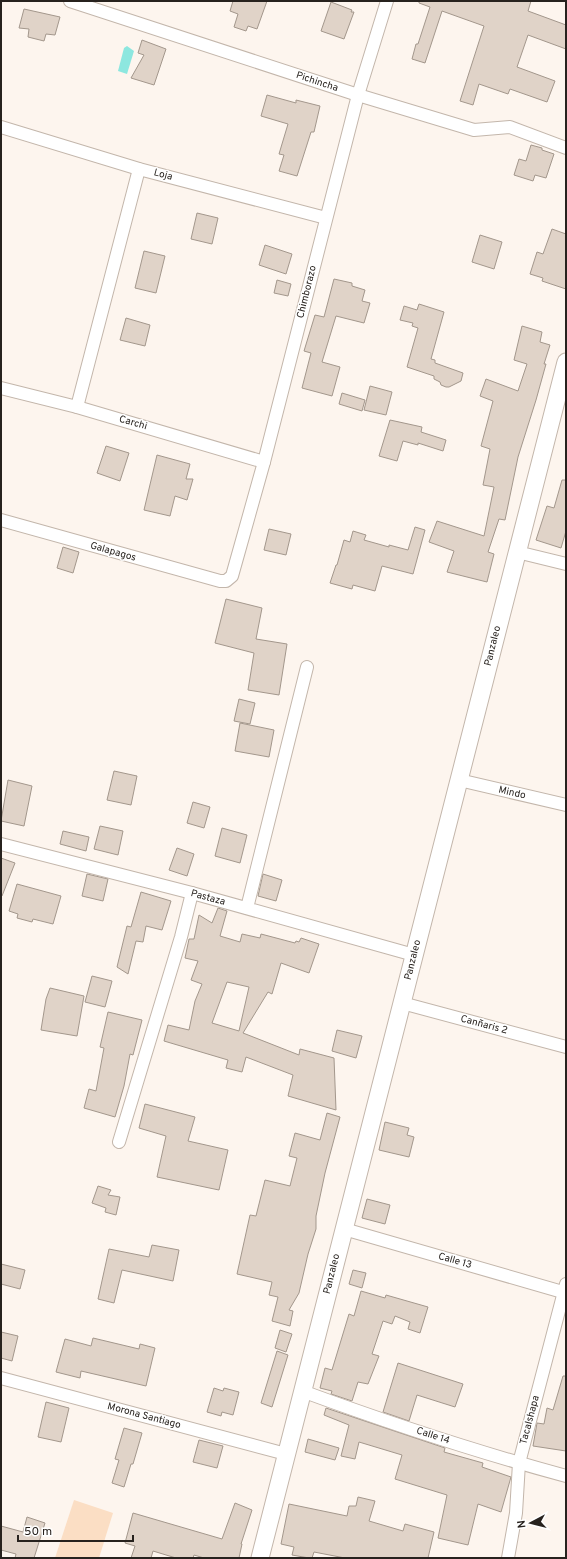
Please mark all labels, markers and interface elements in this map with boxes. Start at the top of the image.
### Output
street label: Pichincha [294,69,340,95]
street label: Loja [152,166,174,184]
street label: Chimborazo [294,264,320,320]
street label: Carchi [117,413,149,433]
street label: Galapagos [89,539,138,565]
street label: Panzaleo [482,624,504,668]
street label: Mindo [497,784,527,803]
street label: Pastaza [189,887,227,909]
street label: Panzaleo [402,938,424,982]
street label: Canñaris 2 [459,1012,509,1038]
street label: Calle 13 [437,1250,473,1272]
street label: Panzaleo [321,1252,343,1296]
street label: Tacalshapa [517,1394,543,1446]
street label: Morona Santiago [106,1400,183,1432]
street label: Calle 14 [415,1424,451,1448]
north arrow [511,1503,551,1543]
scale bar [18,1517,133,1543]
text: N [515,1519,529,1529]
text: 50 m [24,1524,52,1540]

